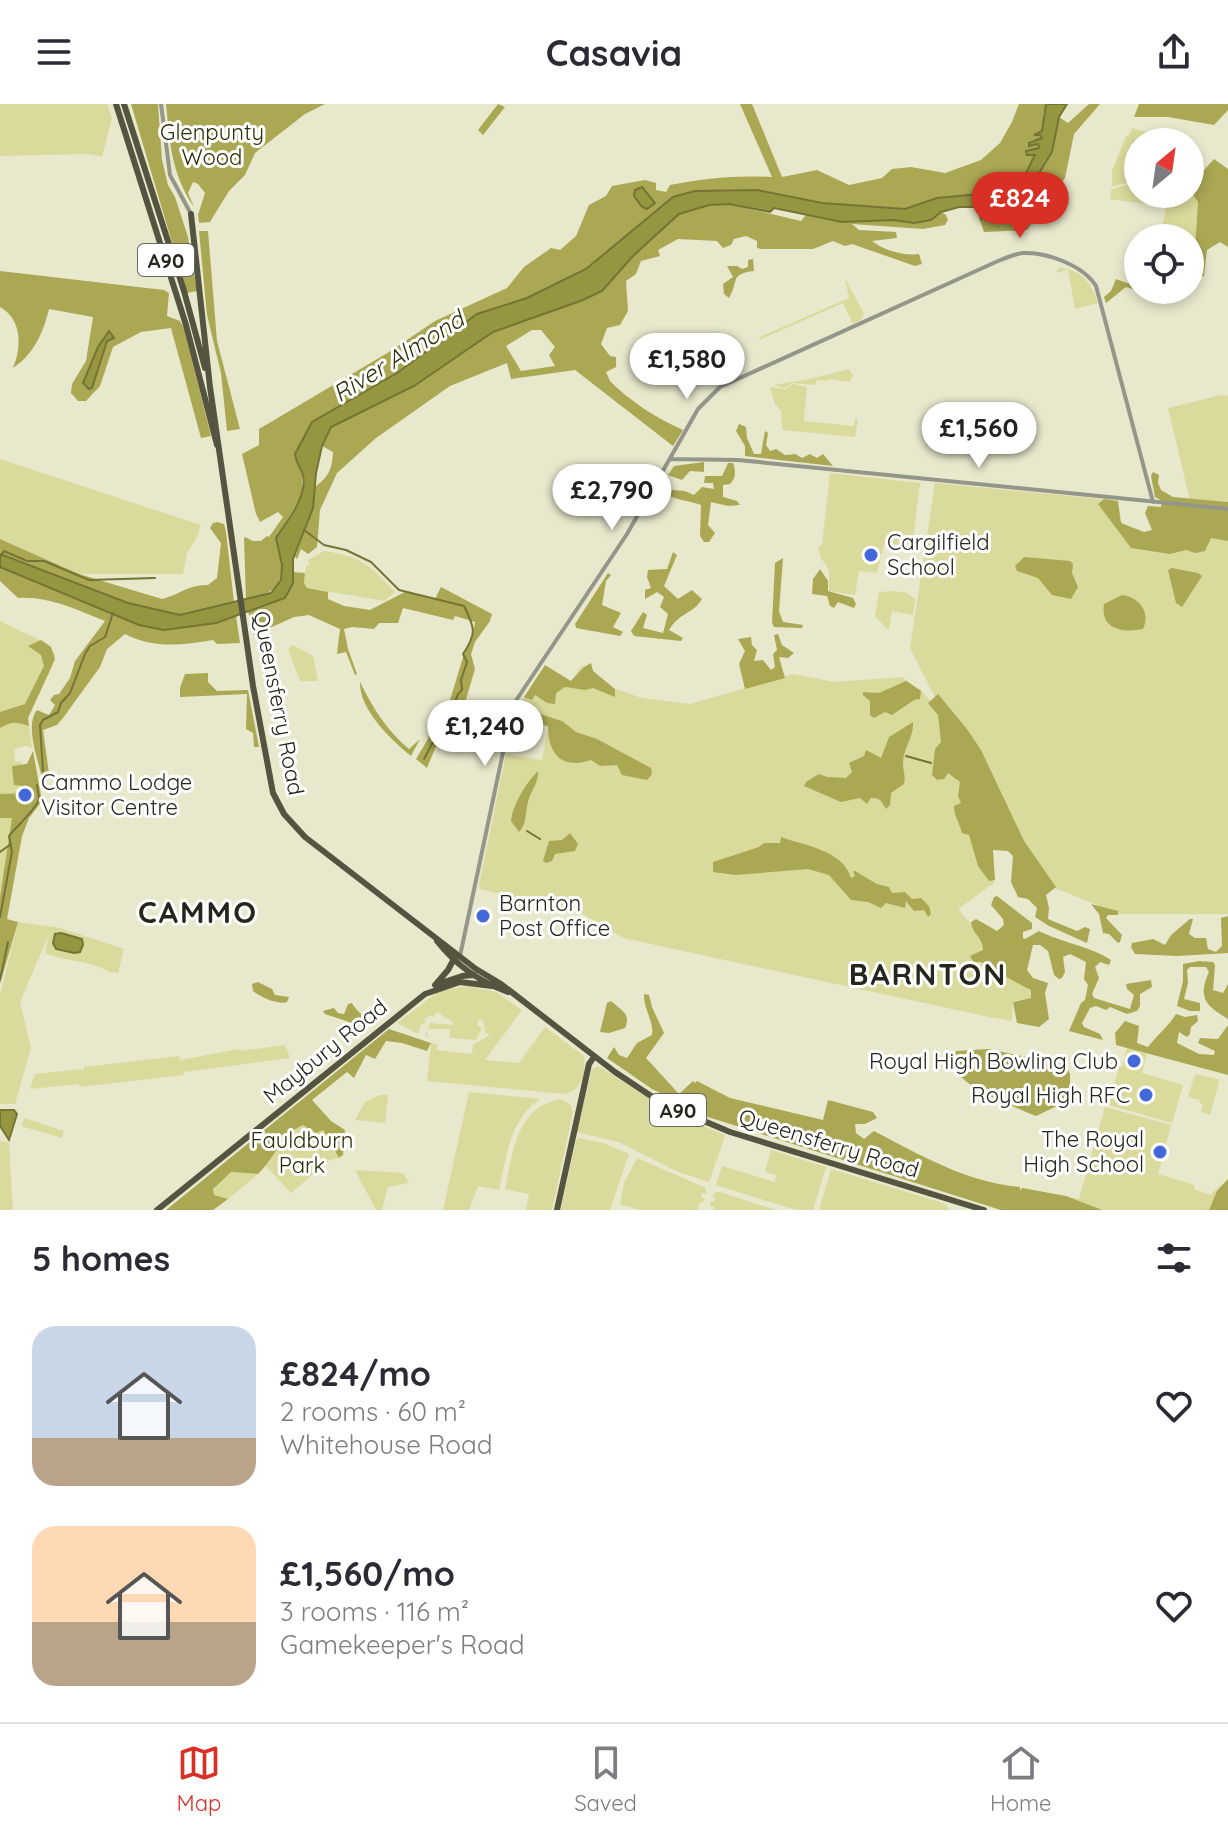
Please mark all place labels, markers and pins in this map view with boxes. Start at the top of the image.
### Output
pin: £824 [973,172,1067,240]
pin: £1,580 [622,333,752,401]
pin: £1,560 [914,402,1044,470]
pin: £2,790 [547,464,677,532]
place label: Cargilfield School [887,528,990,581]
marker: Cargilfield School [862,546,880,564]
pin: £1,240 [420,700,550,768]
place label: Cammo Lodge Visitor Centre [41,768,192,821]
marker: Cammo Lodge Visitor Centre [16,786,34,804]
place label: Barnton Post Office [499,889,610,942]
marker: Barnton Post Office [474,907,492,925]
place label: Royal High Bowling Club [869,1047,1118,1075]
marker: Royal High Bowling Club [1125,1052,1143,1070]
place label: Royal High RFC [971,1081,1130,1109]
marker: Royal High RFC [1137,1086,1155,1104]
place label: The Royal High School [1023,1125,1144,1178]
marker: The Royal High School [1151,1143,1169,1161]

